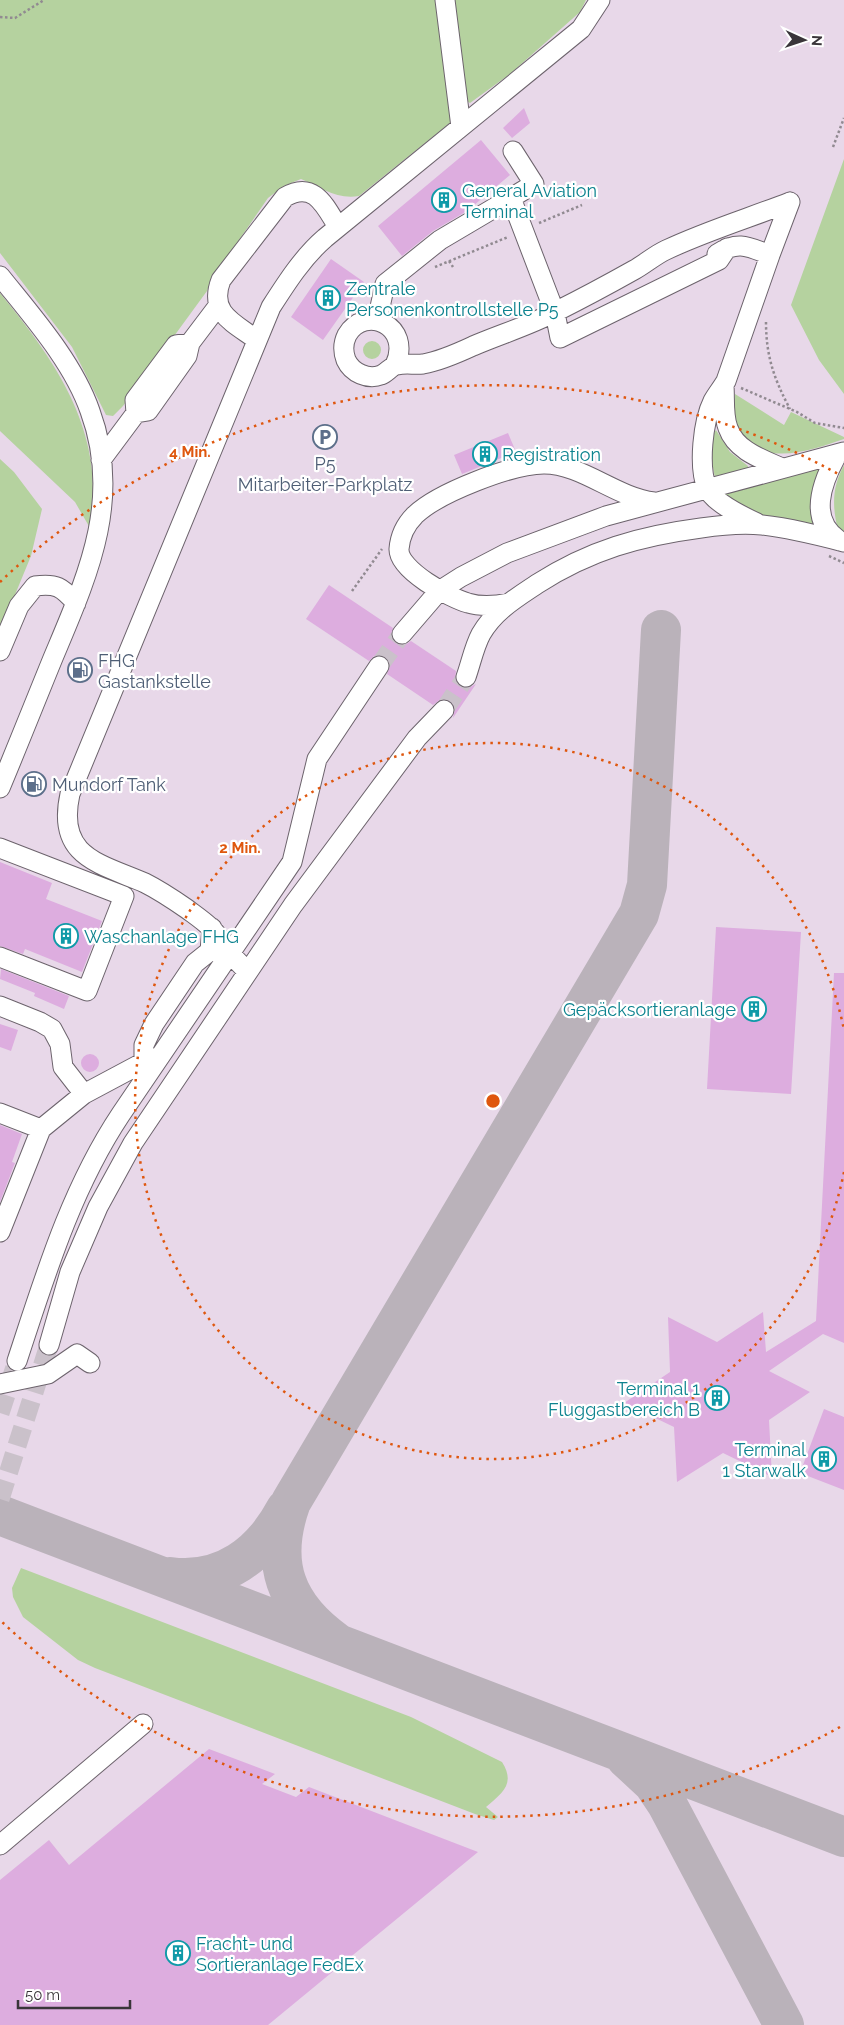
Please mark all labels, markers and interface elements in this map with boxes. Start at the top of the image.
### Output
north arrow [779,15,829,65]
text: N [809,35,825,46]
place label: General Aviation Terminal [462,180,597,222]
building icon: General Aviation Terminal [431,187,457,213]
place label: Zentrale Personenkontrollstelle P5 [346,278,559,320]
building icon: Zentrale Personenkontrollstelle P5 [315,285,341,311]
parking icon: P5 Mitarbeiter-Parkplatz [312,424,338,450]
building icon: Registration [472,441,498,467]
text: 4 Min. [169,443,211,461]
place label: Registration [502,444,601,465]
place label: P5 Mitarbeiter-Parkplatz [238,453,412,495]
place label: FHG Gastankstelle [98,650,211,692]
fuel station icon: FHG Gastankstelle [67,657,93,683]
fuel station icon: Mundorf Tank [21,771,47,797]
place label: Mundorf Tank [52,774,166,795]
text: 2 Min. [219,839,261,857]
building icon: Waschanlage FHG [53,923,79,949]
place label: Waschanlage FHG [84,926,239,947]
building icon: Gepäcksortieranlage [741,996,767,1022]
place label: Gepäcksortieranlage [563,999,736,1020]
centre of rings [484,1092,502,1110]
place label: Terminal 1 Fluggastbereich B [548,1378,700,1420]
building icon: Terminal 1 Fluggastbereich B [704,1385,730,1411]
place label: Terminal 1 Starwalk [722,1439,806,1481]
building icon: Terminal 1 Starwalk [811,1446,837,1472]
place label: Fracht- und Sortieranlage FedEx [196,1933,364,1975]
building icon: Fracht- und Sortieranlage FedEx [165,1940,191,1966]
scale bar [18,1978,130,2010]
text: 50 m [25,1986,60,2004]

